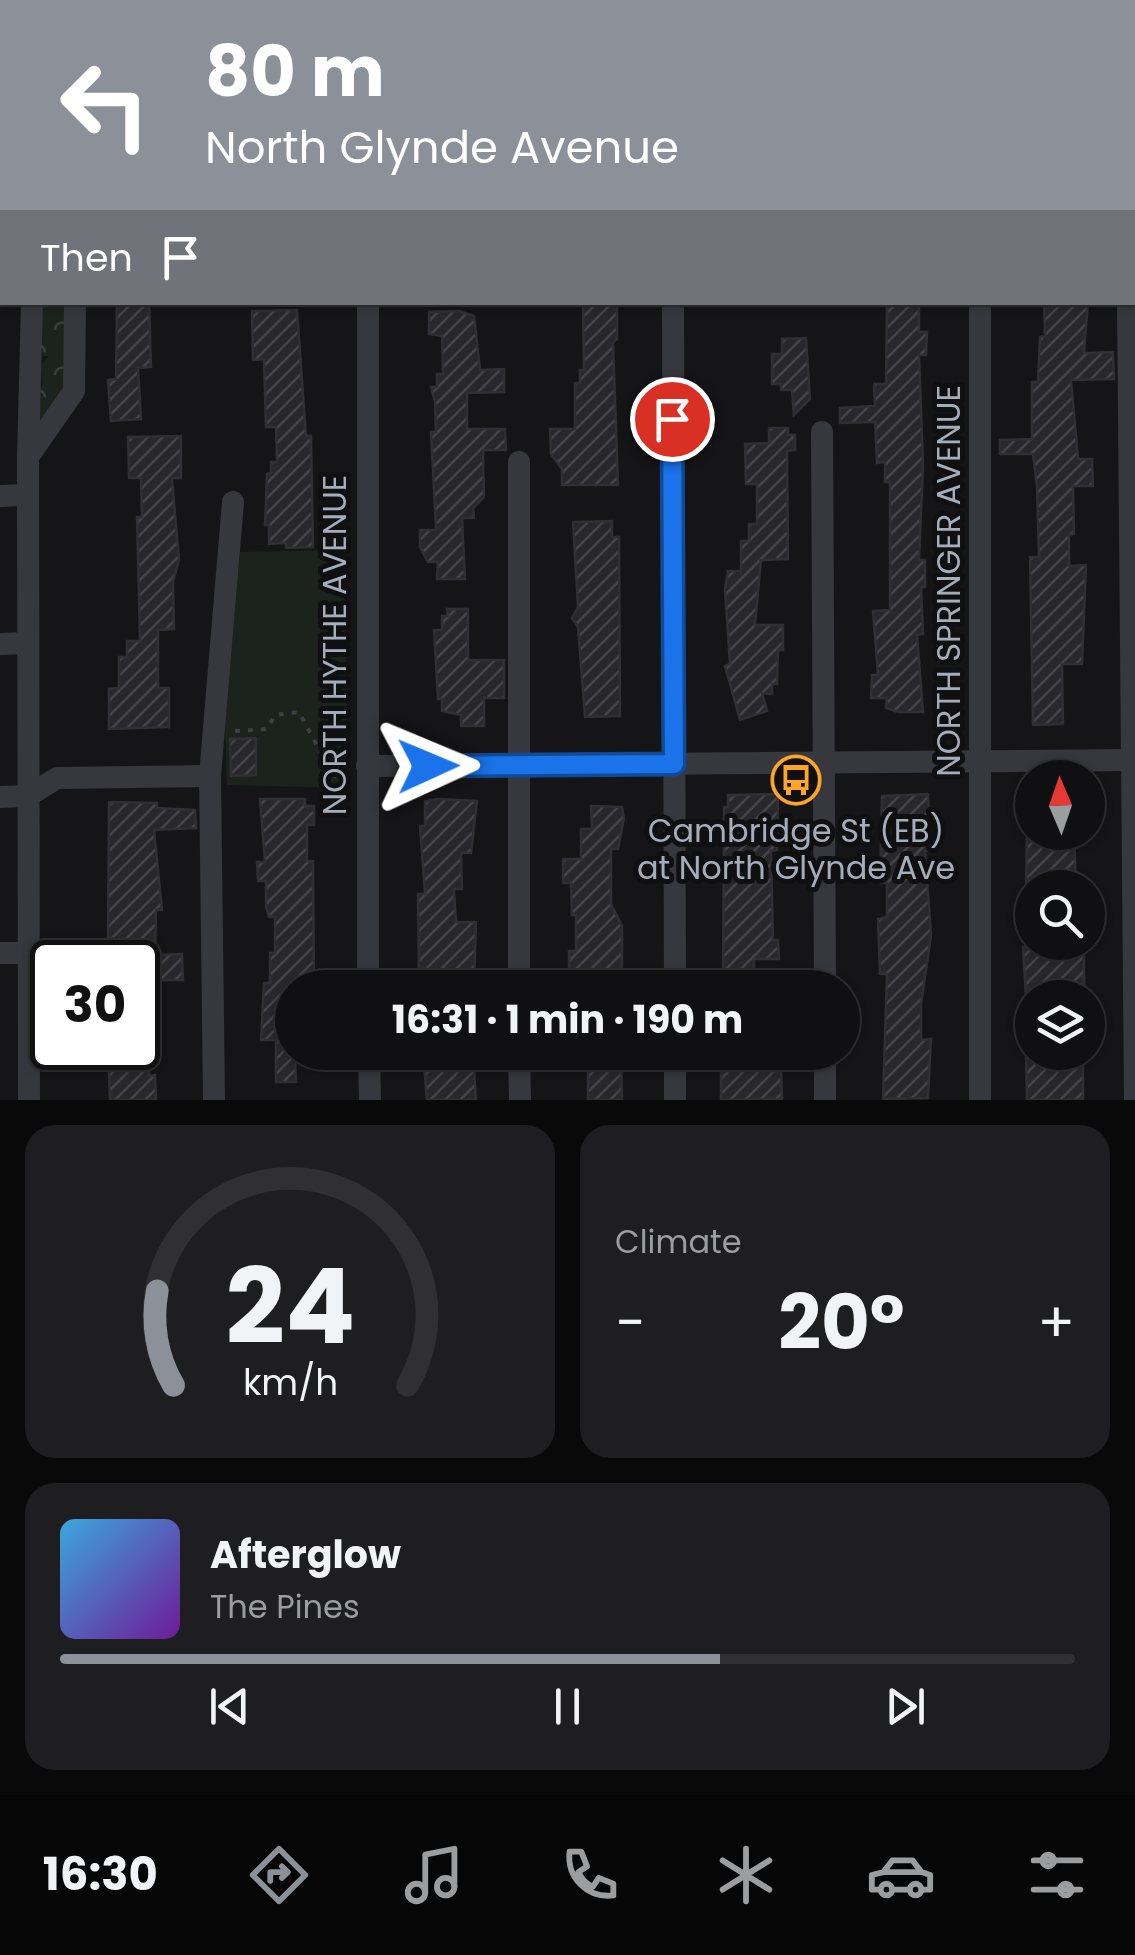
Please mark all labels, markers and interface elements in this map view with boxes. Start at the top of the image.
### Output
text: 80 m [205,22,385,121]
icon: left [40,40,170,170]
text: North Glynde Avenue [205,116,679,179]
icon: arrive [153,230,208,285]
text: Then [40,231,133,284]
pin [630,377,715,462]
street label: NORTH SPRINGER AVENUE [926,385,971,777]
icon: arrive [645,392,700,447]
street label: NORTH HYTHE AVENUE [312,475,357,815]
position arrow [376,714,480,818]
bus stop icon: Cambridge St (EB) at North Glynde Ave [770,754,822,806]
north arrow [1015,760,1105,850]
map controls [1015,760,1105,1070]
place label: Cambridge St (EB) at North Glynde Ave [637,808,955,890]
button: search [1015,870,1105,960]
speed limit sign: 30 [30,940,160,1070]
button: layers [1015,980,1105,1070]
text: 16:31 · 1 min · 190 m [392,993,743,1046]
text: Climate [615,1219,742,1264]
text: 24 [225,1234,355,1379]
text: 20° [778,1270,905,1375]
text: − [615,1284,645,1361]
text: + [1037,1284,1075,1361]
text: km/h [242,1357,338,1408]
text: Afterglow [210,1528,401,1581]
text: The Pines [210,1584,360,1629]
icon: previous [202,1679,257,1734]
icon: pause [540,1679,595,1734]
icon: next [878,1679,933,1734]
icon: directions [244,1840,314,1910]
icon: music [399,1840,469,1910]
icon: phone [555,1840,625,1910]
icon: climate [711,1840,781,1910]
icon: car [866,1840,936,1910]
icon: filters [1022,1840,1092,1910]
text: 16:30 [43,1843,158,1906]

